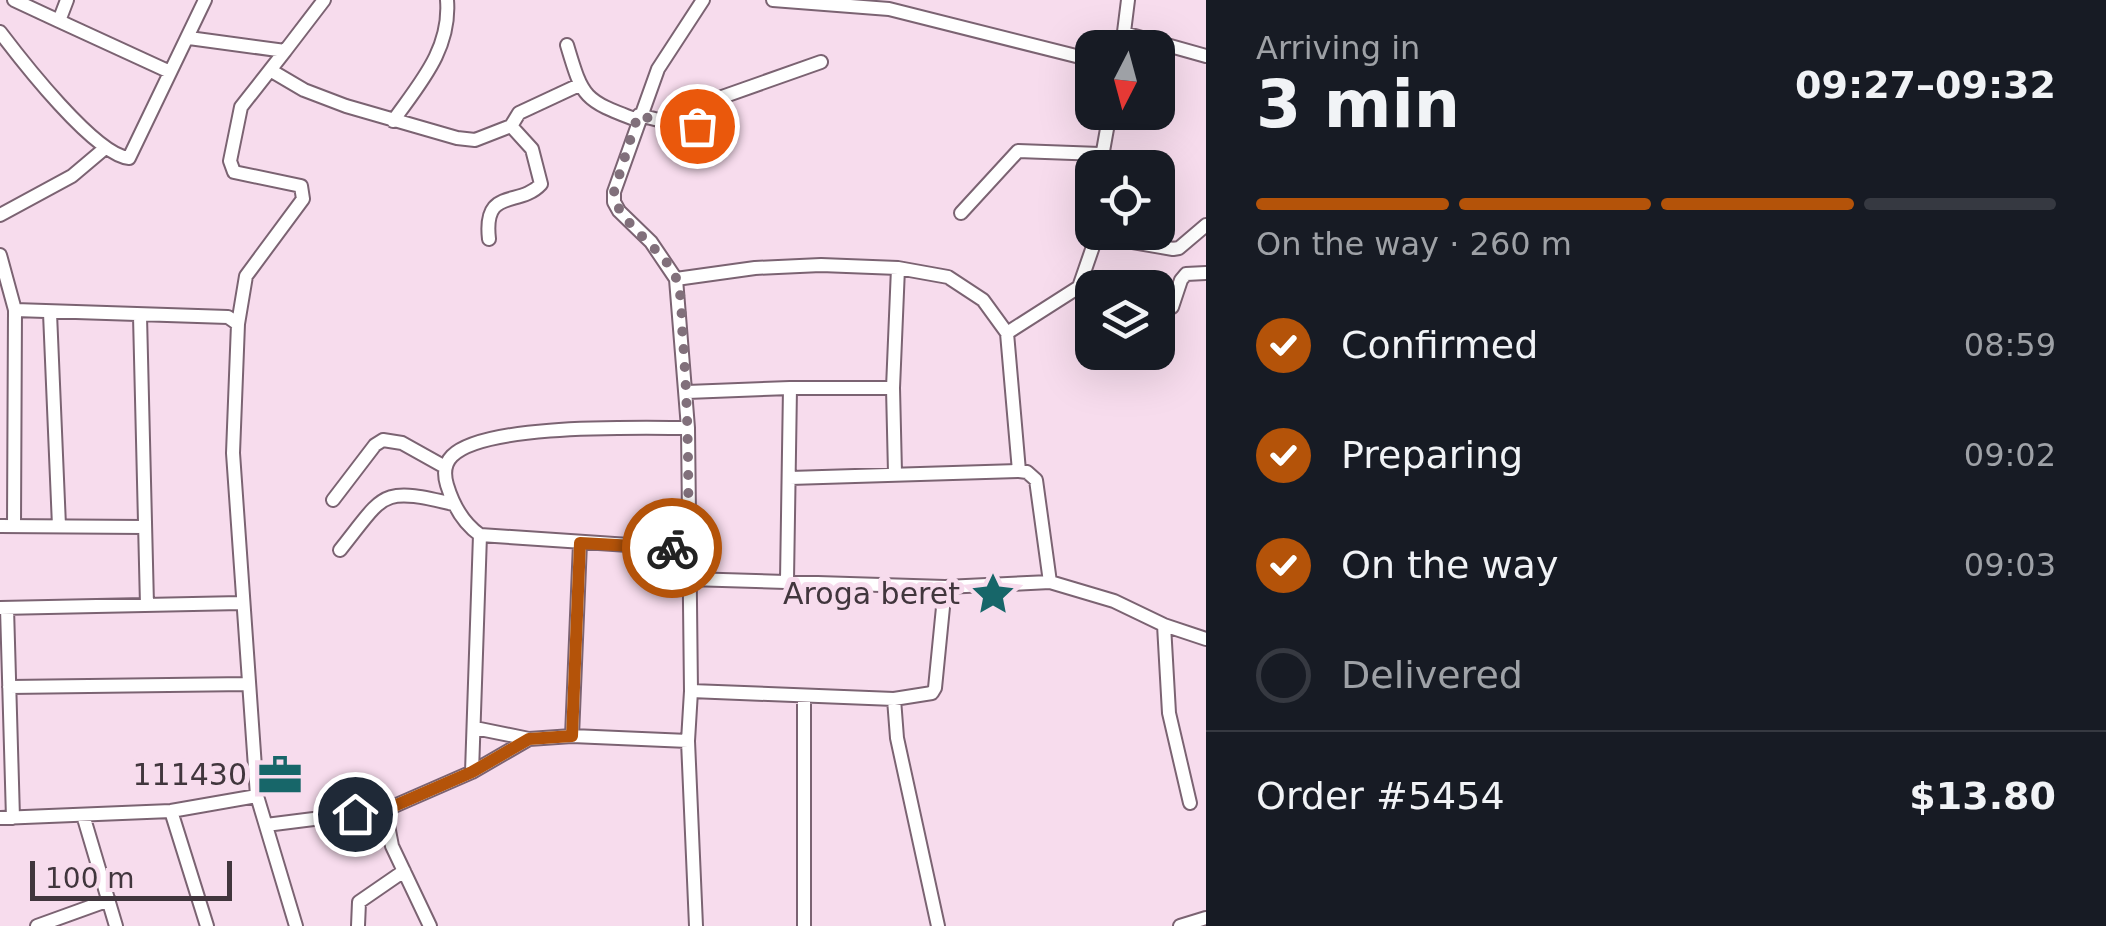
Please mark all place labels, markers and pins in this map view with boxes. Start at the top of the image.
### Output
pin [655,84,740,169]
place icon: Aroga beret [969,570,1017,618]
place label: Aroga beret [783,576,960,611]
office icon: 111430 [256,751,304,799]
place label: 111430 [132,757,247,792]
pin [313,772,398,857]

